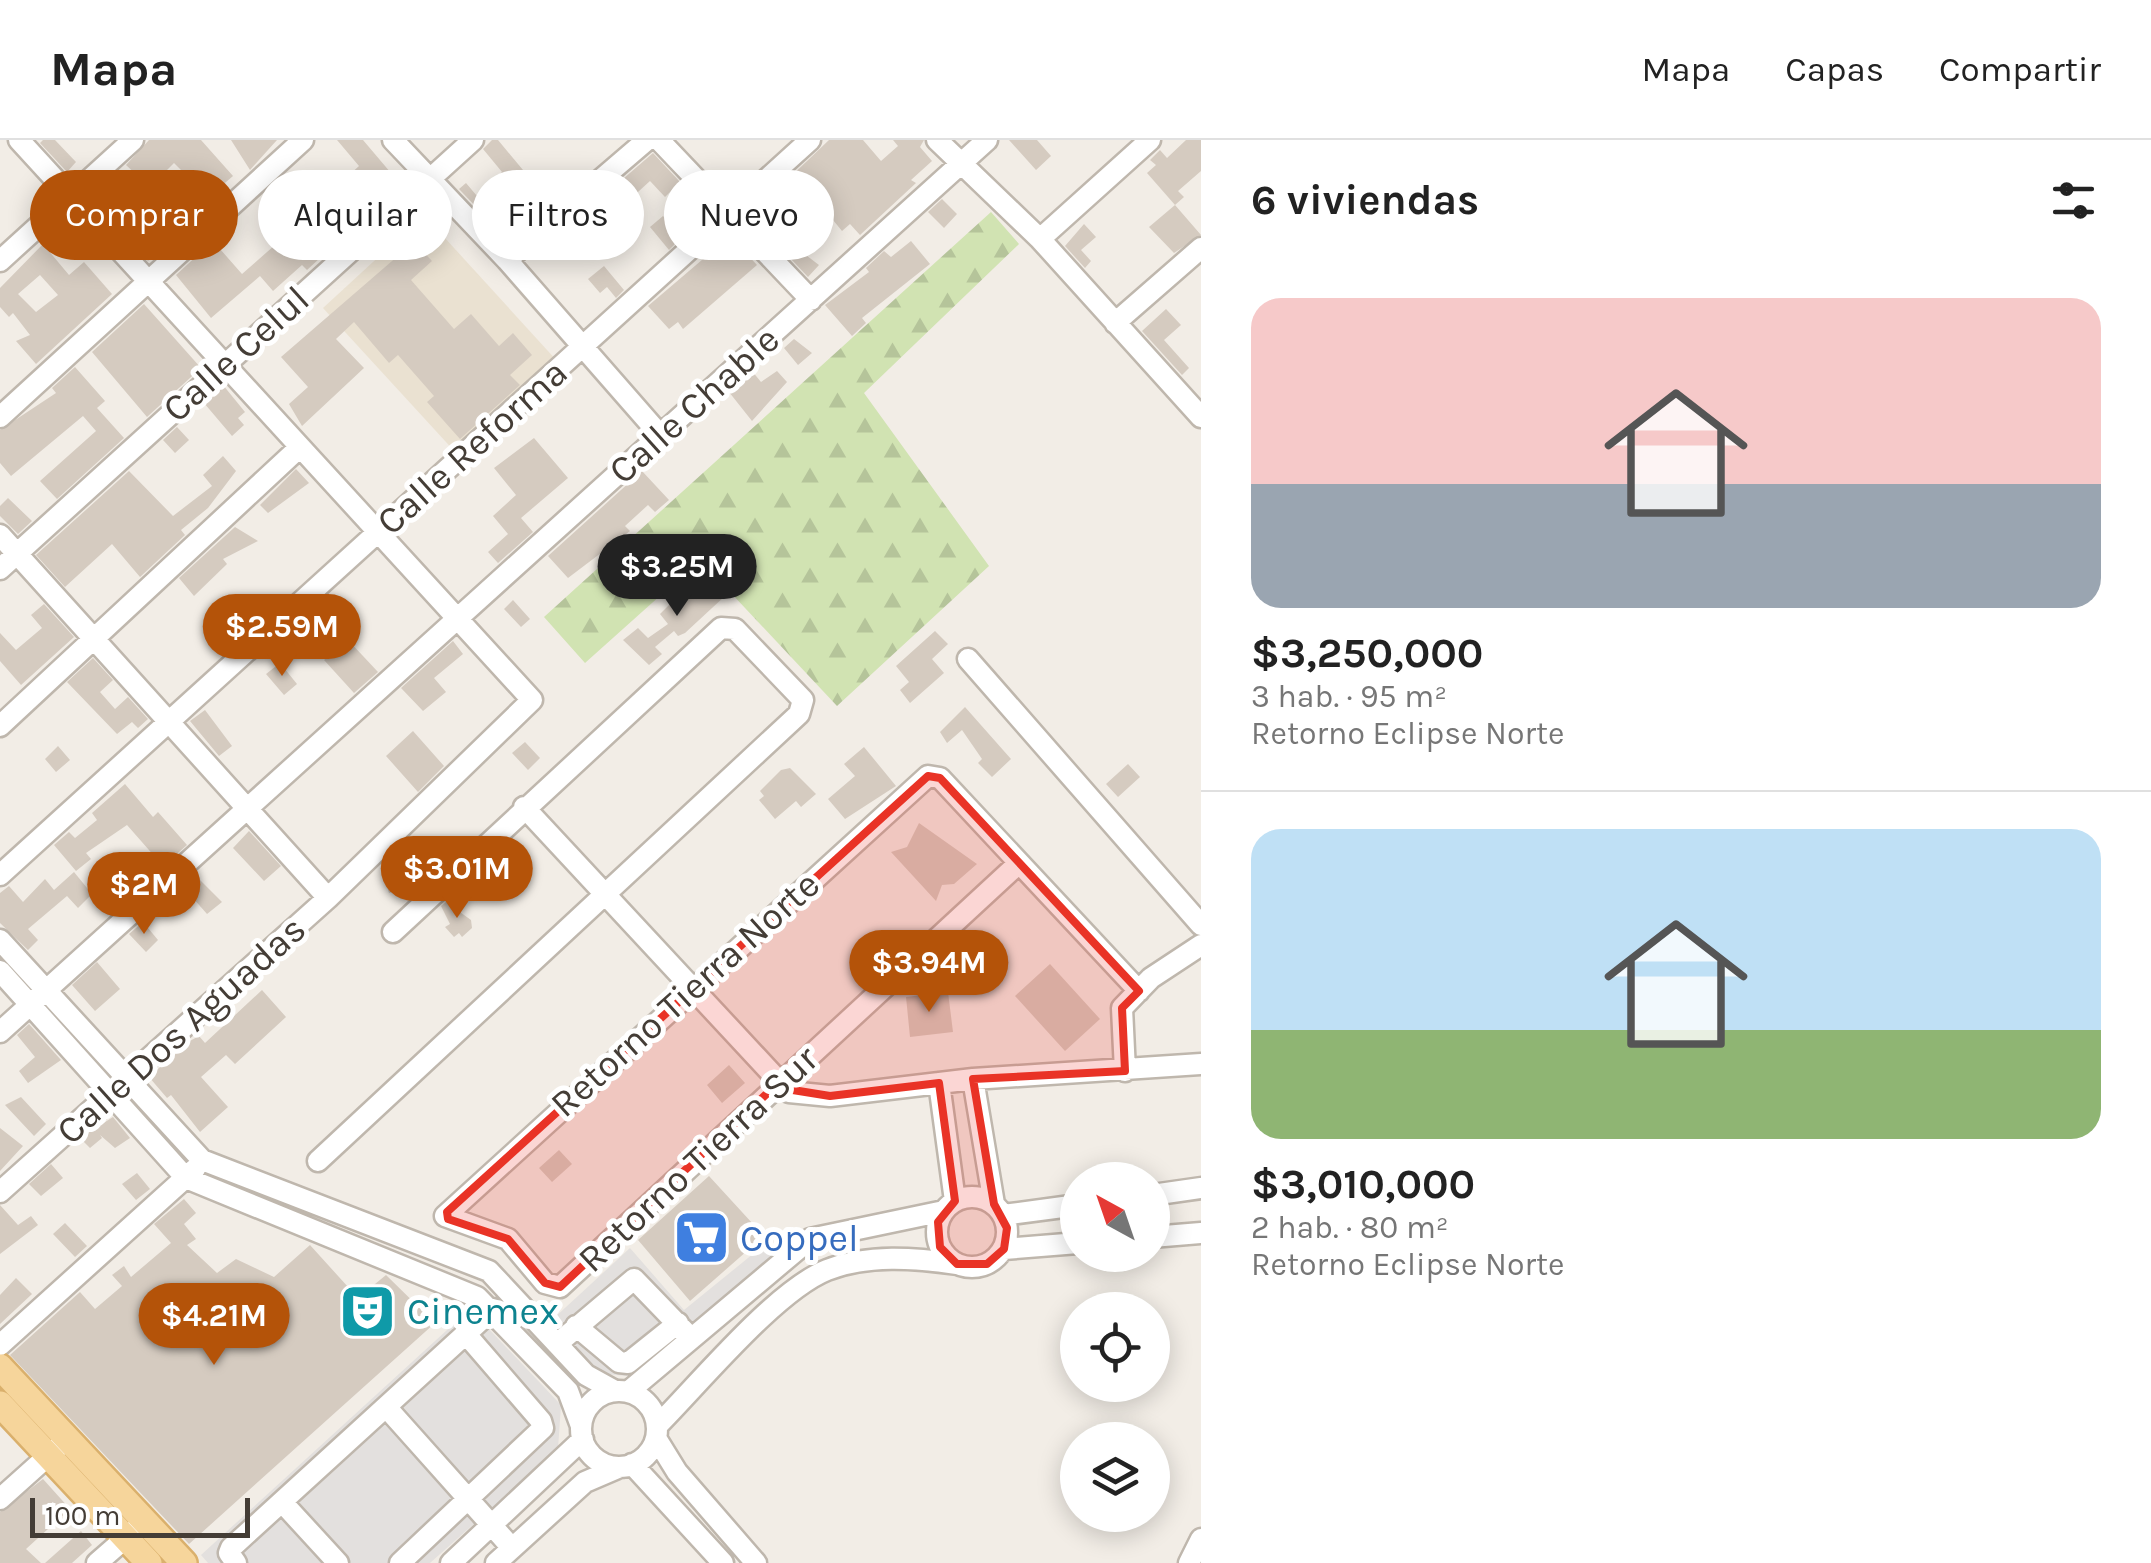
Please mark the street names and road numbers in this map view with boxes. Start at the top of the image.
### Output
street label: Calle Celul [154,277,318,431]
street label: Calle Chable [599,317,789,493]
street label: Calle Reforma [367,350,577,544]
street label: Retorno Tierra Norte [541,862,829,1126]
street label: Calle Dos Aguadas [47,906,315,1154]
street label: Retorno Tierra Sur [569,1036,827,1282]

